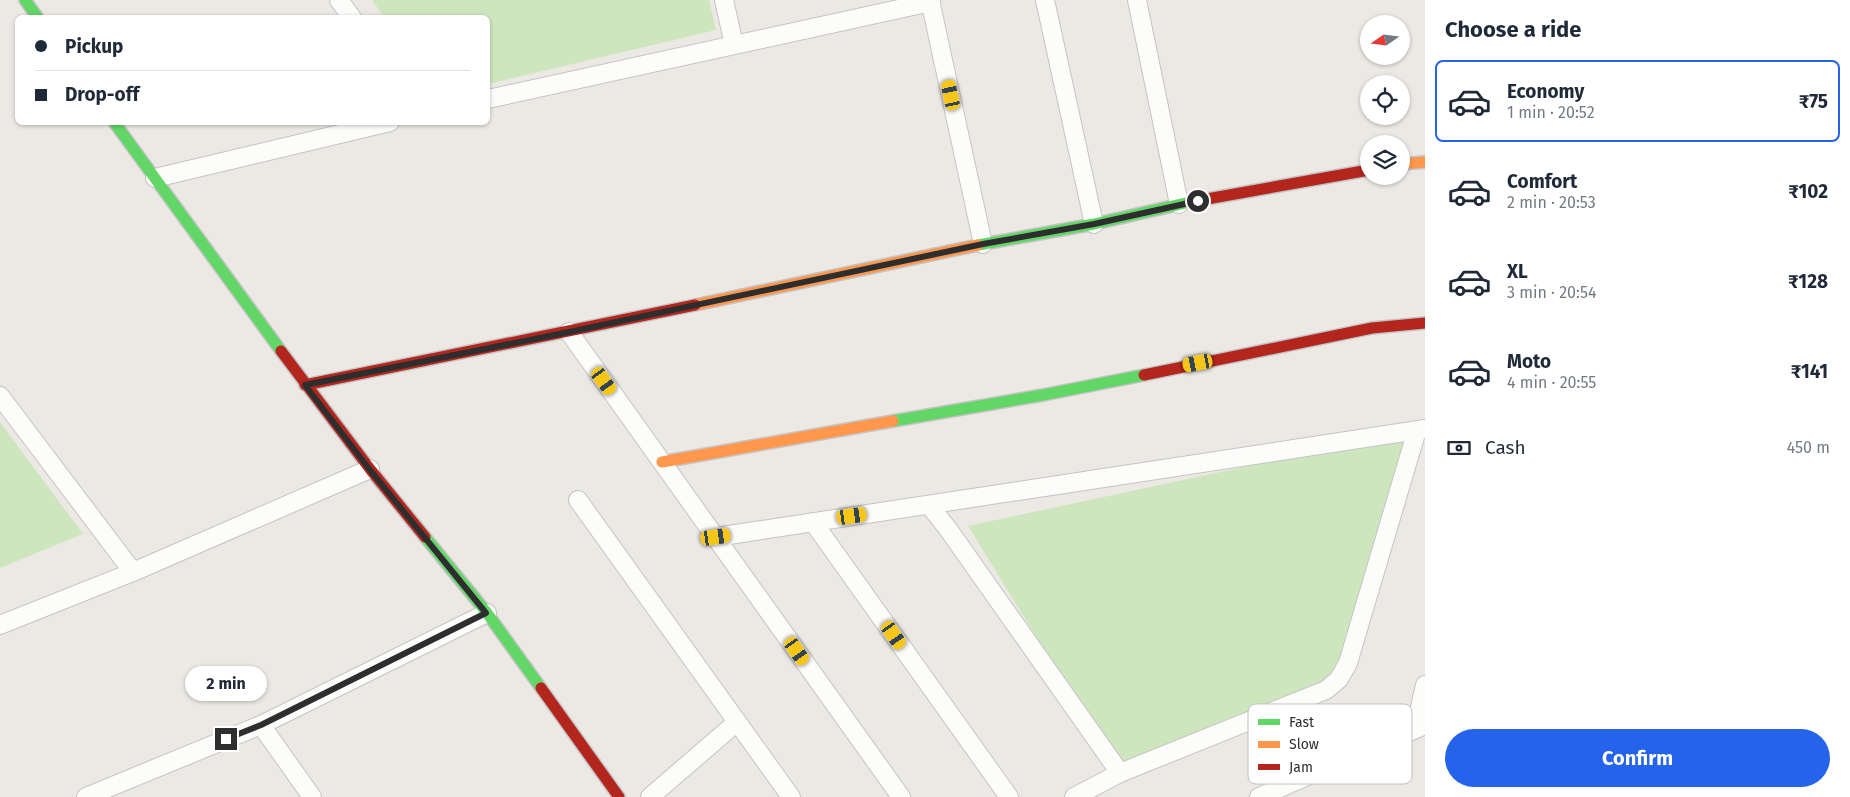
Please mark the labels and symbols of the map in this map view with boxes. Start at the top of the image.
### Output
north arrow [1360,15,1410,65]
car [940,79,961,111]
route start [1187,190,1209,212]
car [1181,353,1214,373]
car [589,364,618,398]
car [836,506,867,526]
car [700,527,731,547]
car [879,618,908,652]
car [782,634,811,668]
callout: 2 min [185,666,267,702]
legend [1248,704,1412,784]
text: Fast [1289,714,1315,731]
route end [215,728,237,750]
text: Slow [1289,736,1319,753]
text: Jam [1289,759,1313,776]

